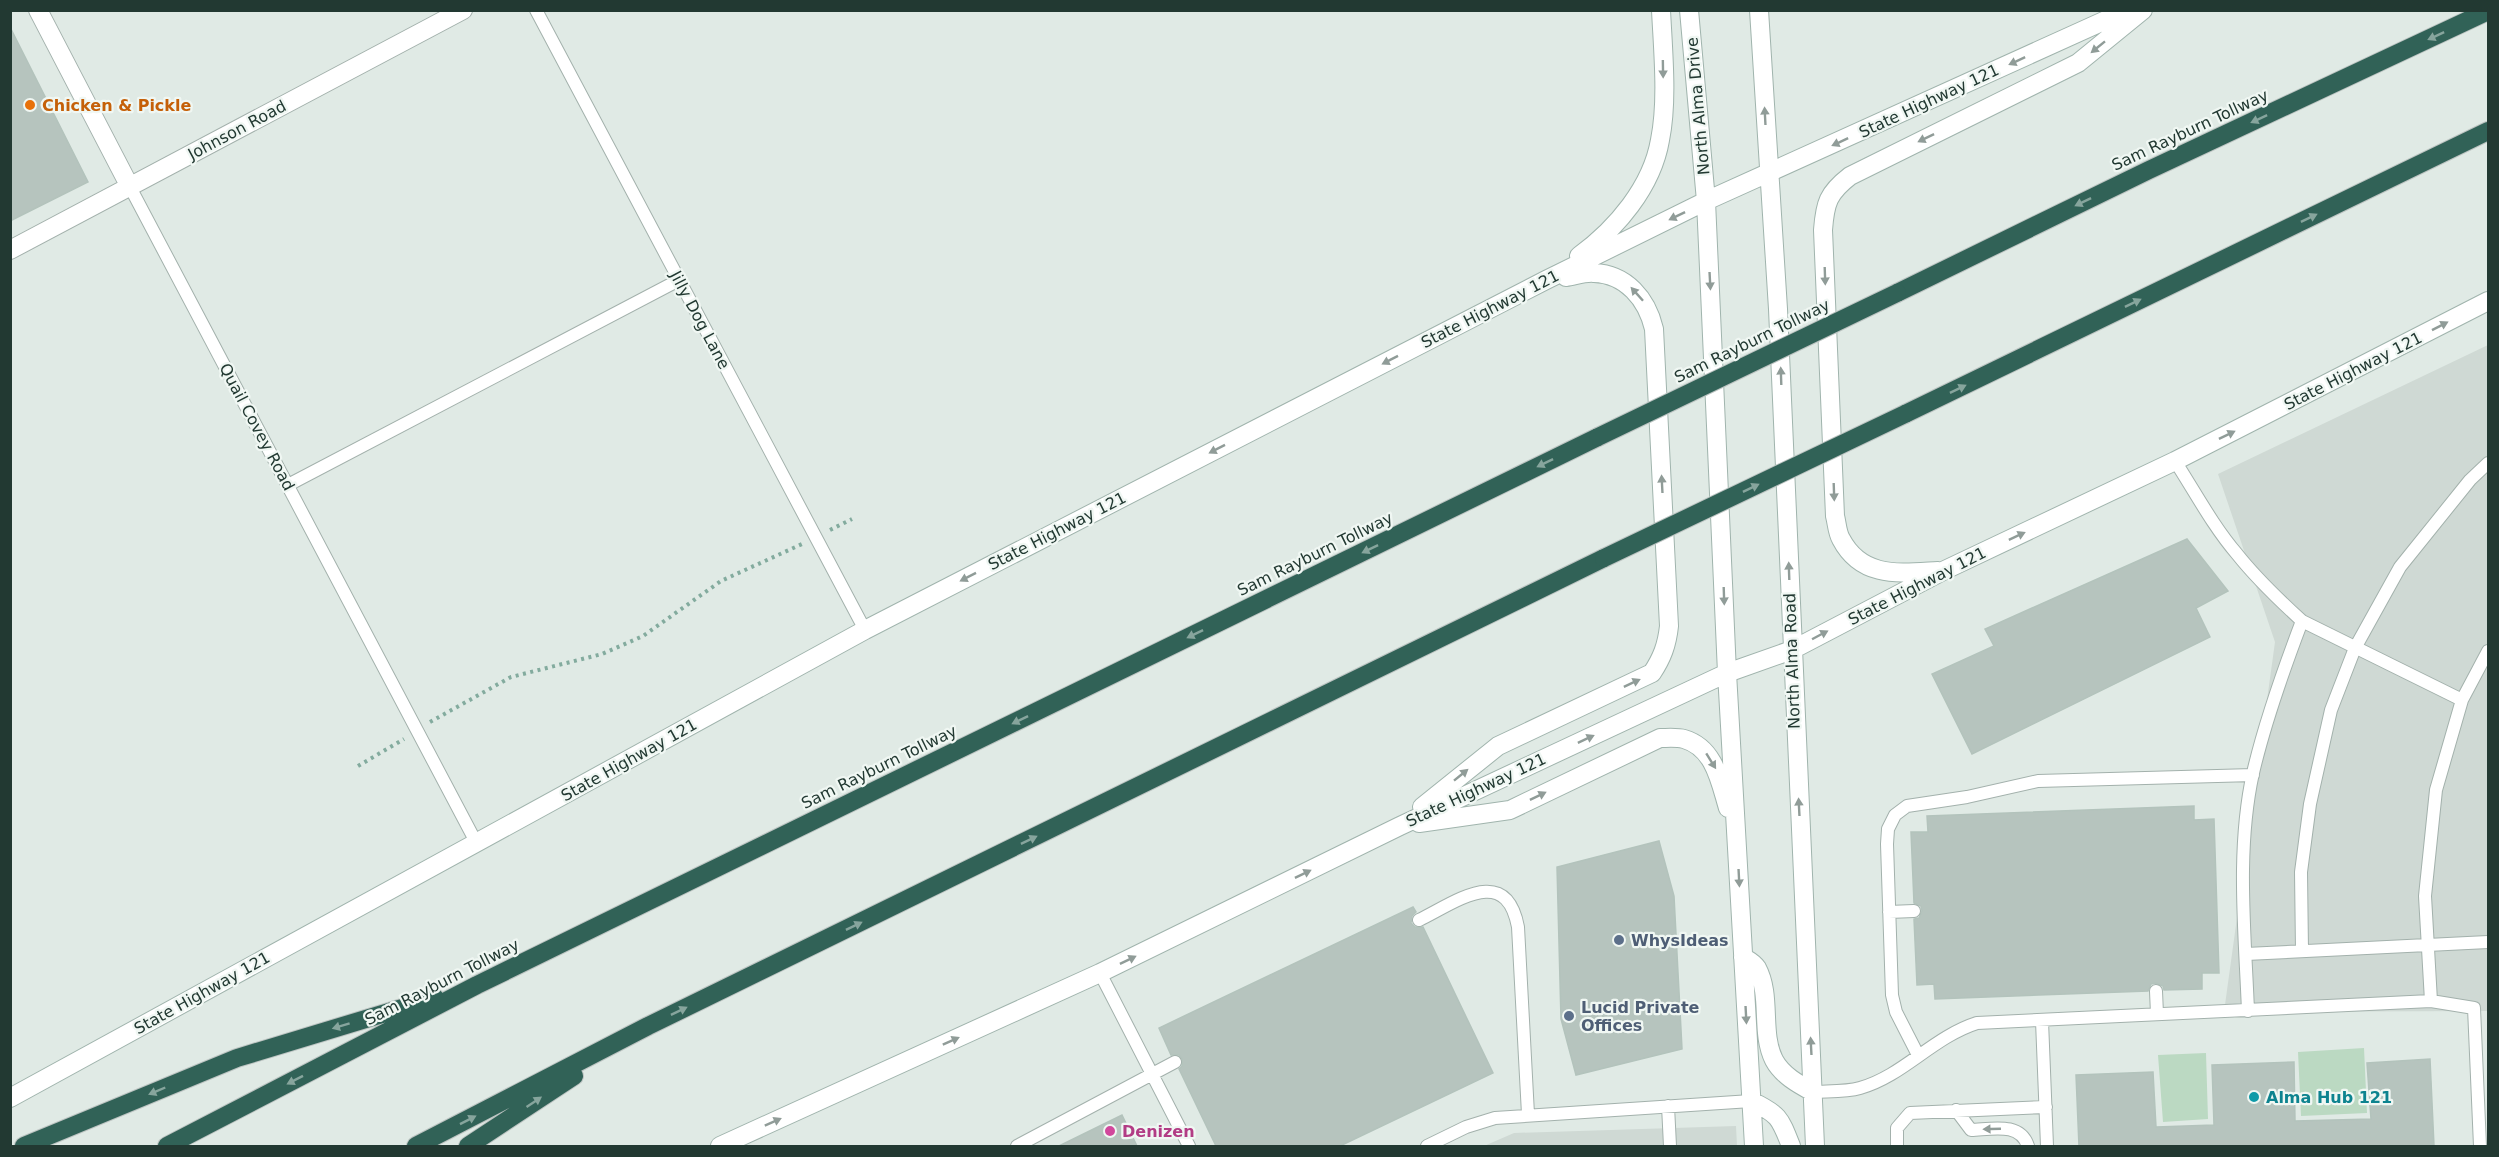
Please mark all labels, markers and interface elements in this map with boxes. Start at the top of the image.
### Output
one-way arrow [2427,32,2444,41]
street label: North Alma Drive [1683,36,1713,176]
one-way arrow [2090,41,2106,54]
one-way arrow [2008,56,2026,66]
one-way arrow [1658,59,1668,78]
street label: State Highway 121 [1856,60,2002,142]
street label: Sam Rayburn Tollway [2109,85,2271,175]
place label: Chicken & Pickle [42,96,191,115]
street label: Johnson Road [184,96,289,164]
marker: Chicken & Pickle [23,98,37,112]
one-way arrow [1760,107,1770,126]
one-way arrow [2250,114,2267,123]
one-way arrow [1917,134,1934,143]
one-way arrow [1831,138,1849,147]
one-way arrow [2074,198,2091,207]
one-way arrow [1668,211,1685,221]
one-way arrow [2300,214,2317,223]
street label: State Highway 121 [1418,266,1562,352]
street label: Jilly Dog Lane [666,267,734,372]
one-way arrow [1820,267,1830,286]
one-way arrow [1705,271,1714,290]
one-way arrow [1631,287,1644,302]
street label: Sam Rayburn Tollway [1671,295,1833,387]
one-way arrow [2125,299,2142,308]
one-way arrow [2431,322,2448,331]
street label: State Highway 121 [2281,328,2425,414]
one-way arrow [1381,355,1399,365]
street label: Quail Covey Road [215,360,299,494]
one-way arrow [1776,366,1785,385]
one-way arrow [1949,384,1966,393]
one-way arrow [2219,430,2236,440]
one-way arrow [1208,445,1225,454]
one-way arrow [1537,458,1554,467]
one-way arrow [1657,474,1666,493]
one-way arrow [1829,482,1839,501]
one-way arrow [1743,483,1760,492]
street label: State Highway 121 [985,488,1129,574]
street label: Sam Rayburn Tollway [1234,508,1396,600]
one-way arrow [2008,532,2025,541]
street label: State Highway 121 [1845,543,1989,629]
one-way arrow [1362,544,1379,553]
one-way arrow [1784,561,1793,580]
one-way arrow [960,572,977,581]
one-way arrow [1719,587,1728,606]
street label: North Alma Road [1780,593,1804,729]
one-way arrow [1186,629,1204,639]
one-way arrow [1811,631,1829,641]
one-way arrow [1623,678,1640,687]
street label: State Highway 121 [558,715,700,805]
one-way arrow [1011,715,1028,725]
street label: Sam Rayburn Tollway [798,721,960,813]
one-way arrow [1578,734,1595,743]
street label: State Highway 121 [1403,749,1549,831]
one-way arrow [1705,753,1716,769]
one-way arrow [1453,769,1469,782]
one-way arrow [1529,792,1547,802]
one-way arrow [1794,798,1803,817]
one-way arrow [1020,835,1037,844]
one-way arrow [1294,869,1311,878]
one-way arrow [1734,869,1743,888]
one-way arrow [845,921,862,930]
place label: WhysIdeas [1631,931,1729,950]
marker: WhysIdeas [1612,933,1626,947]
street label: Sam Rayburn Tollway [362,935,522,1029]
street label: State Highway 121 [131,948,273,1038]
one-way arrow [1119,955,1136,964]
place label: Lucid Private Offices [1581,998,1700,1035]
one-way arrow [1742,1006,1751,1025]
one-way arrow [670,1007,687,1016]
marker: Lucid Private Offices [1562,1009,1576,1023]
one-way arrow [332,1022,350,1031]
one-way arrow [942,1037,959,1046]
one-way arrow [1806,1037,1815,1056]
one-way arrow [286,1075,303,1085]
one-way arrow [148,1086,166,1096]
place label: Alma Hub 121 [2266,1088,2392,1107]
marker: Alma Hub 121 [2247,1090,2261,1104]
one-way arrow [526,1097,542,1108]
one-way arrow [459,1115,476,1124]
one-way arrow [765,1118,782,1127]
place label: Denizen [1122,1122,1195,1141]
marker: Denizen [1103,1124,1117,1138]
one-way arrow [1983,1125,2002,1134]

